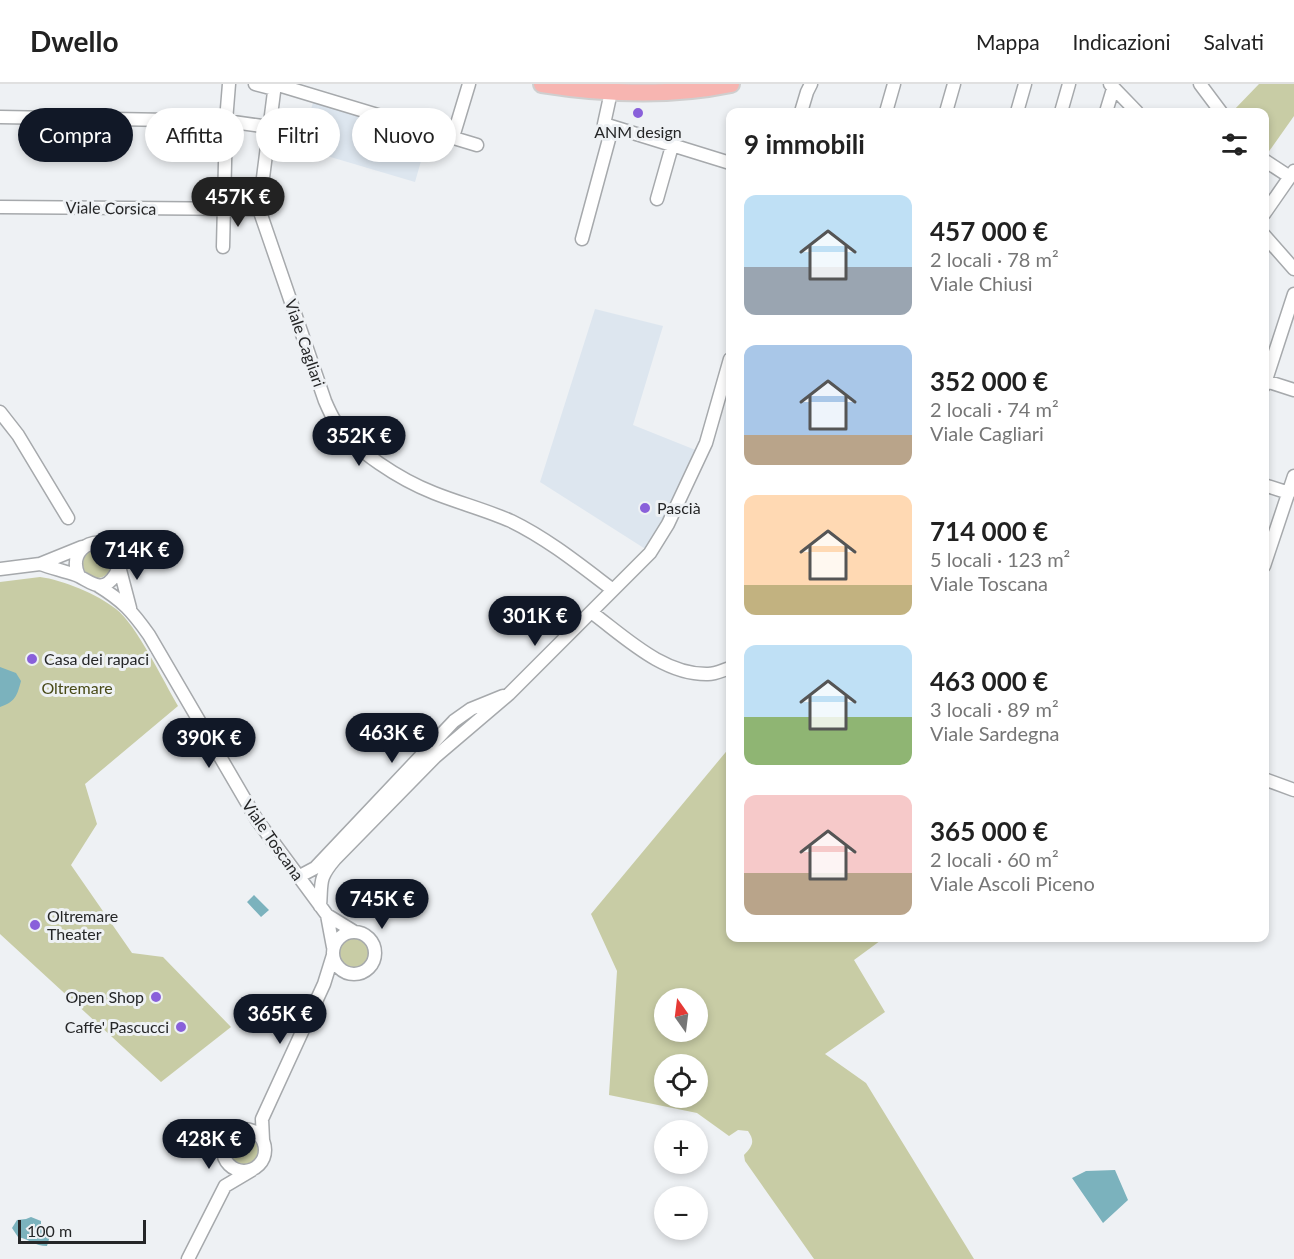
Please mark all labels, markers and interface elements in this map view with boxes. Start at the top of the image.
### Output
text: Dwello [30,24,118,58]
text: Mappa [976,29,1040,54]
text: Indicazioni [1073,29,1171,54]
text: Salvati [1204,29,1264,54]
marker: ANM design [631,106,645,120]
chip: Compra [18,108,133,162]
chip: Affitta [145,108,244,162]
chip: Filtri [256,108,340,162]
chip: Nuovo [352,108,456,162]
place label: ANM design [594,122,682,141]
text: 9 immobili [744,128,865,160]
icon: filters [1218,128,1251,161]
pin: 457K € [189,177,287,228]
text: 457K € [206,184,270,208]
street label: Viale Corsica [66,197,157,218]
text: 457 000 € [930,215,1048,247]
icon: home [792,219,864,291]
text: 2 locali · 78 m² [930,247,1059,271]
text: Viale Chiusi [930,271,1033,295]
street label: Viale Cagliari [282,297,329,389]
text: 352 000 € [930,365,1048,397]
icon: home [792,369,864,441]
text: 2 locali · 74 m² [930,397,1059,421]
pin: 352K € [310,416,408,467]
text: Viale Cagliari [930,421,1044,445]
text: 352K € [327,423,391,447]
place label: Pascià [657,498,701,517]
marker: Pascià [638,501,652,515]
text: 714 000 € [930,515,1048,547]
icon: home [792,519,864,591]
pin: 714K € [88,530,186,581]
text: 714K € [105,537,169,561]
text: 5 locali · 123 m² [930,547,1070,571]
text: Viale Toscana [930,571,1048,595]
pin: 301K € [486,596,584,647]
text: 301K € [503,603,567,627]
place label: Casa dei rapaci [44,649,149,668]
marker: Casa dei rapaci [25,652,39,666]
text: 463 000 € [930,665,1048,697]
icon: home [792,669,864,741]
park label: Oltremare [41,678,113,697]
text: 3 locali · 89 m² [930,697,1059,721]
pin: 463K € [343,713,441,764]
pin: 390K € [160,718,258,769]
text: 463K € [360,720,424,744]
text: Viale Sardegna [930,721,1059,745]
text: 390K € [177,725,241,749]
street label: Viale Toscana [239,796,308,884]
text: 365 000 € [930,815,1048,847]
icon: home [792,819,864,891]
text: 2 locali · 60 m² [930,847,1059,871]
text: Viale Ascoli Piceno [930,871,1095,895]
pin: 745K € [333,879,431,930]
text: 745K € [350,886,414,910]
place label: Oltremare Theater [47,906,118,943]
marker: Oltremare Theater [28,918,42,932]
place label: Open Shop [65,987,144,1006]
north arrow [654,988,708,1042]
map controls [654,988,708,1240]
marker: Open Shop [149,990,163,1004]
pin: 365K € [231,994,329,1045]
text: 365K € [248,1001,312,1025]
place label: Caffe' Pascucci [65,1017,169,1036]
marker: Caffe' Pascucci [174,1020,188,1034]
button: locate [654,1054,708,1108]
pin: 428K € [160,1119,258,1170]
button: + [654,1120,708,1174]
text: 428K € [177,1126,241,1150]
button: − [654,1186,708,1240]
scale bar [18,1217,146,1244]
text: 100 m [27,1221,72,1240]

